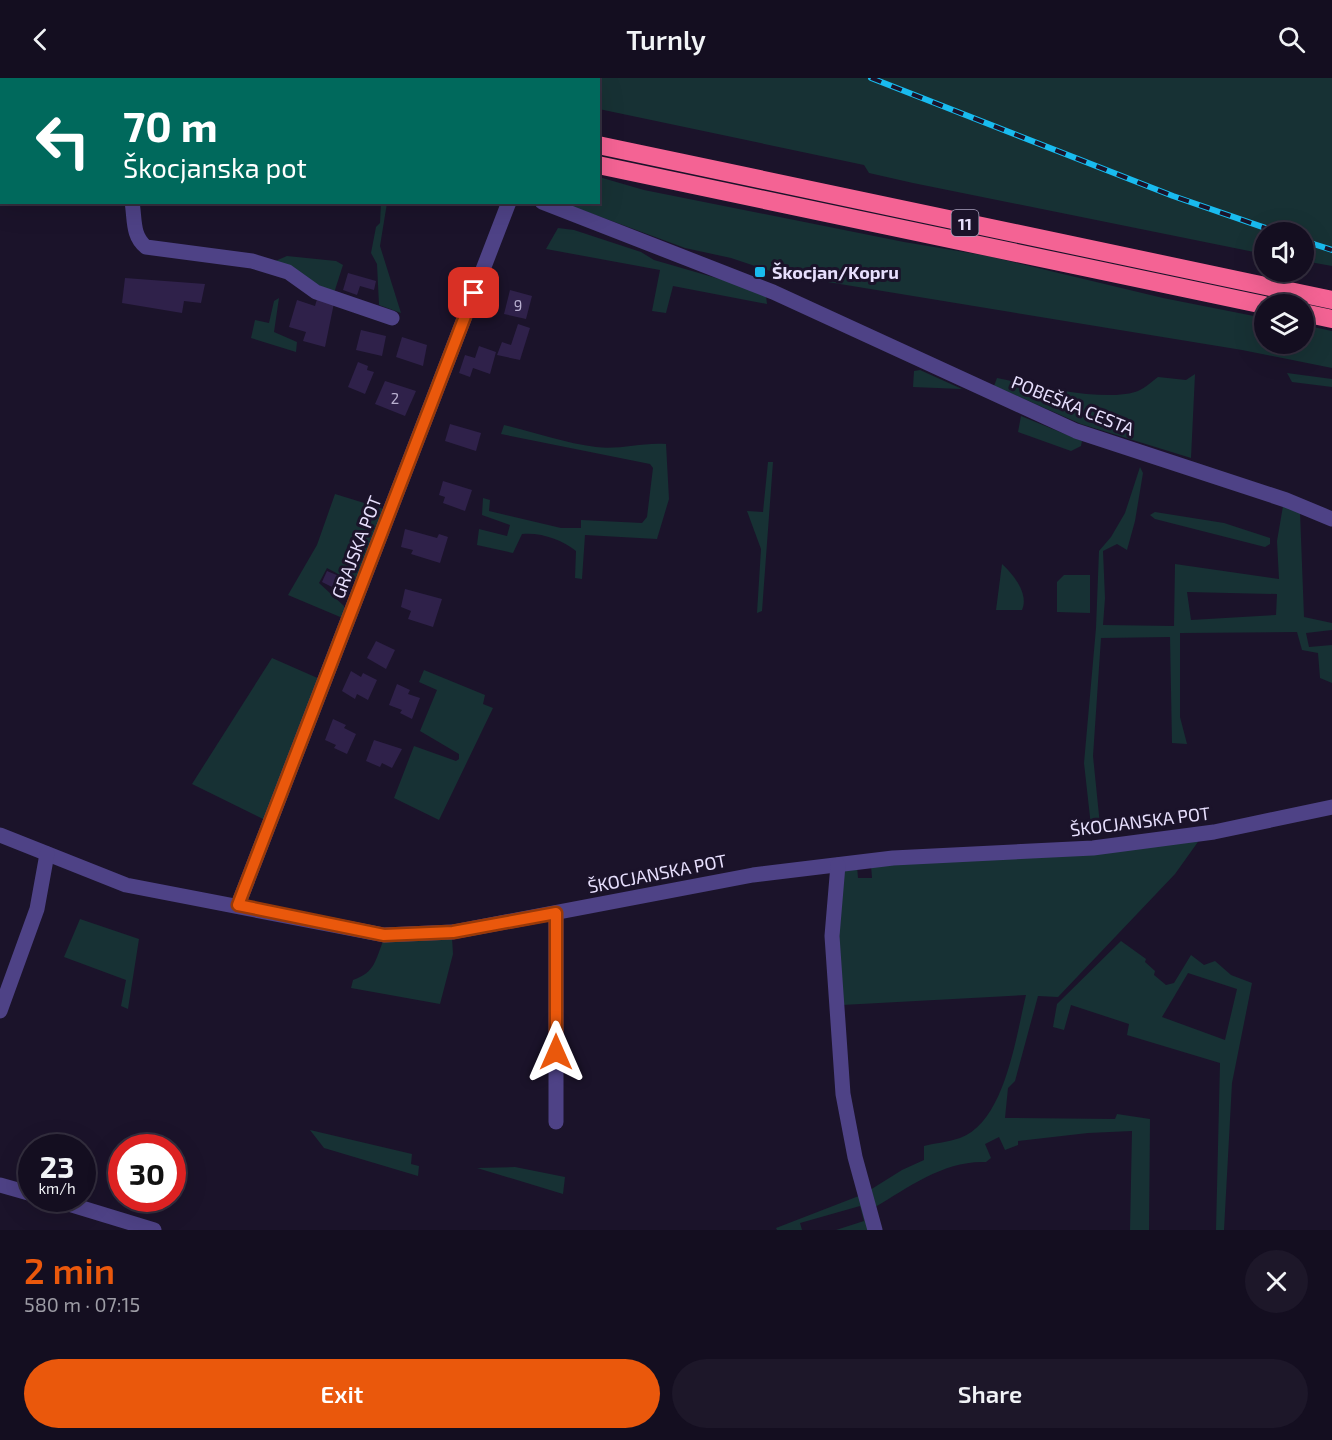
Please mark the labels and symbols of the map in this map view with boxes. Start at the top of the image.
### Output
road number: 11 [952,210,978,236]
place label: Škocjan/Kopru [772,261,899,283]
marker: Škocjan/Kopru [753,265,767,279]
pin [448,267,499,318]
house number: 9 [514,296,522,314]
street label: POBEŠKA CESTA [1008,370,1138,440]
house number: 2 [391,389,399,407]
street label: GRAJSKA POT [326,492,386,601]
street label: ŠKOCJANSKA POT [1069,801,1212,841]
street label: ŠKOCJANSKA POT [586,849,729,897]
position arrow [524,1020,588,1084]
speed limit sign: 30 [108,1134,186,1212]

